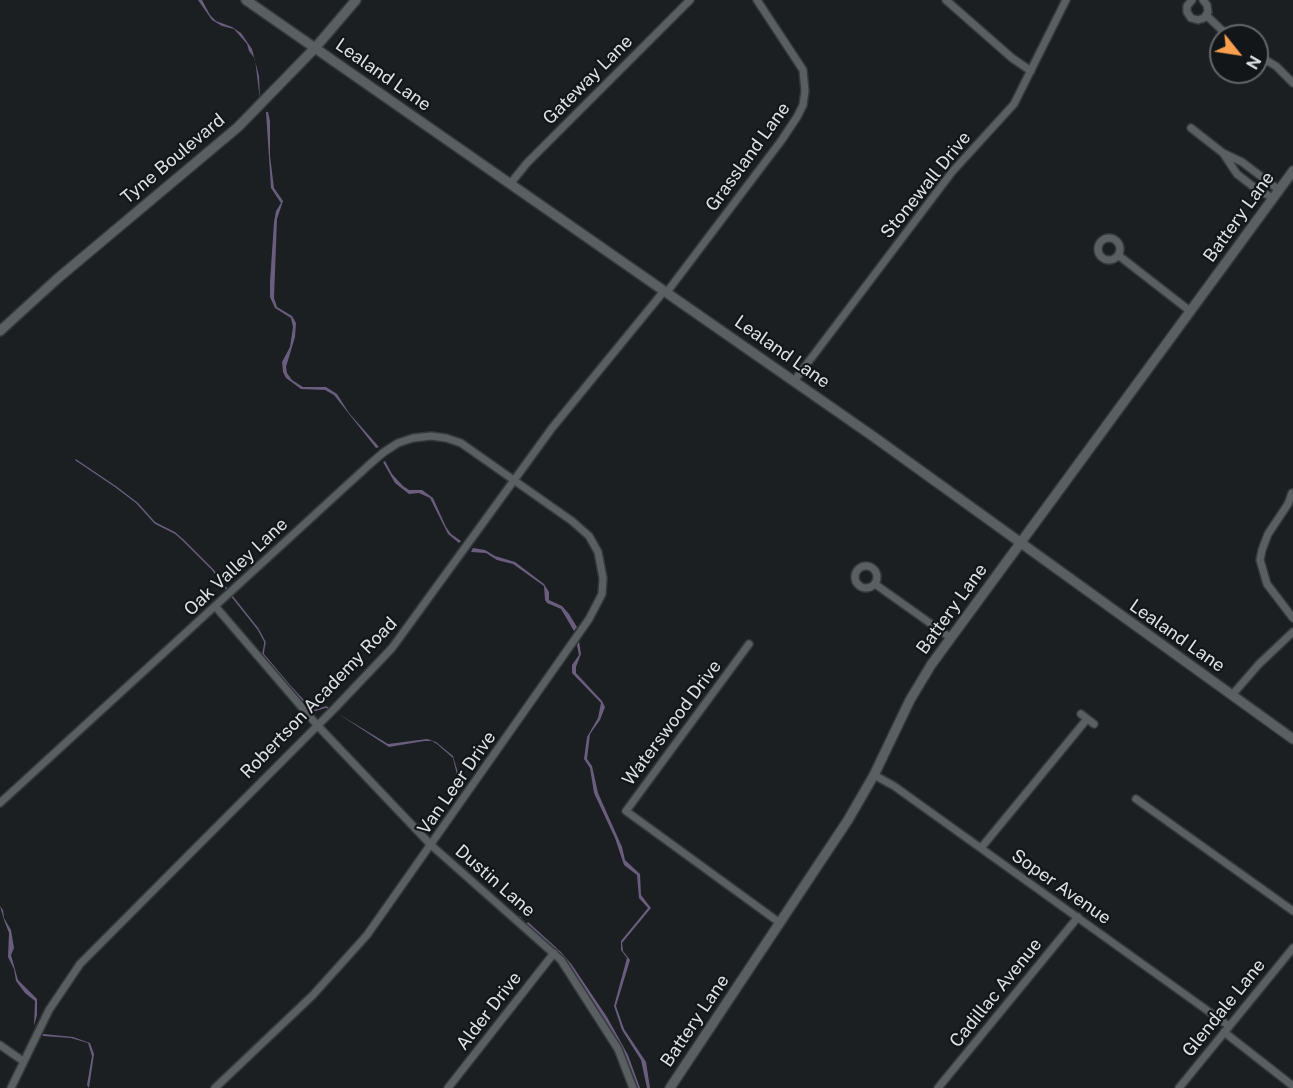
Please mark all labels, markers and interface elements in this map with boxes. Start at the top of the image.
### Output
north arrow [1209,24,1269,84]
street label: Gateway Lane [539,31,637,129]
street label: Lealand Lane [331,34,435,116]
text: N [1242,52,1265,72]
street label: Grassland Lane [701,98,795,216]
street label: Tyne Boulevard [117,109,229,209]
street label: Stonewall Drive [876,127,976,243]
street label: Battery Lane [1199,168,1279,266]
street label: Lealand Lane [730,311,834,393]
street label: Oak Valley Lane [180,514,292,620]
street label: Battery Lane [912,560,992,658]
street label: Lealand Lane [1125,595,1229,677]
street label: Robertson Academy Road [236,613,402,783]
street label: Waterswood Drive [618,656,726,790]
street label: Van Leer Drive [413,727,501,839]
street label: Dustin Lane [451,840,539,922]
street label: Soper Avenue [1007,845,1115,929]
street label: Cadillac Avenue [945,934,1047,1052]
street label: Glendale Lane [1178,955,1270,1061]
street label: Alder Drive [452,968,526,1054]
street label: Battery Lane [656,971,734,1071]

